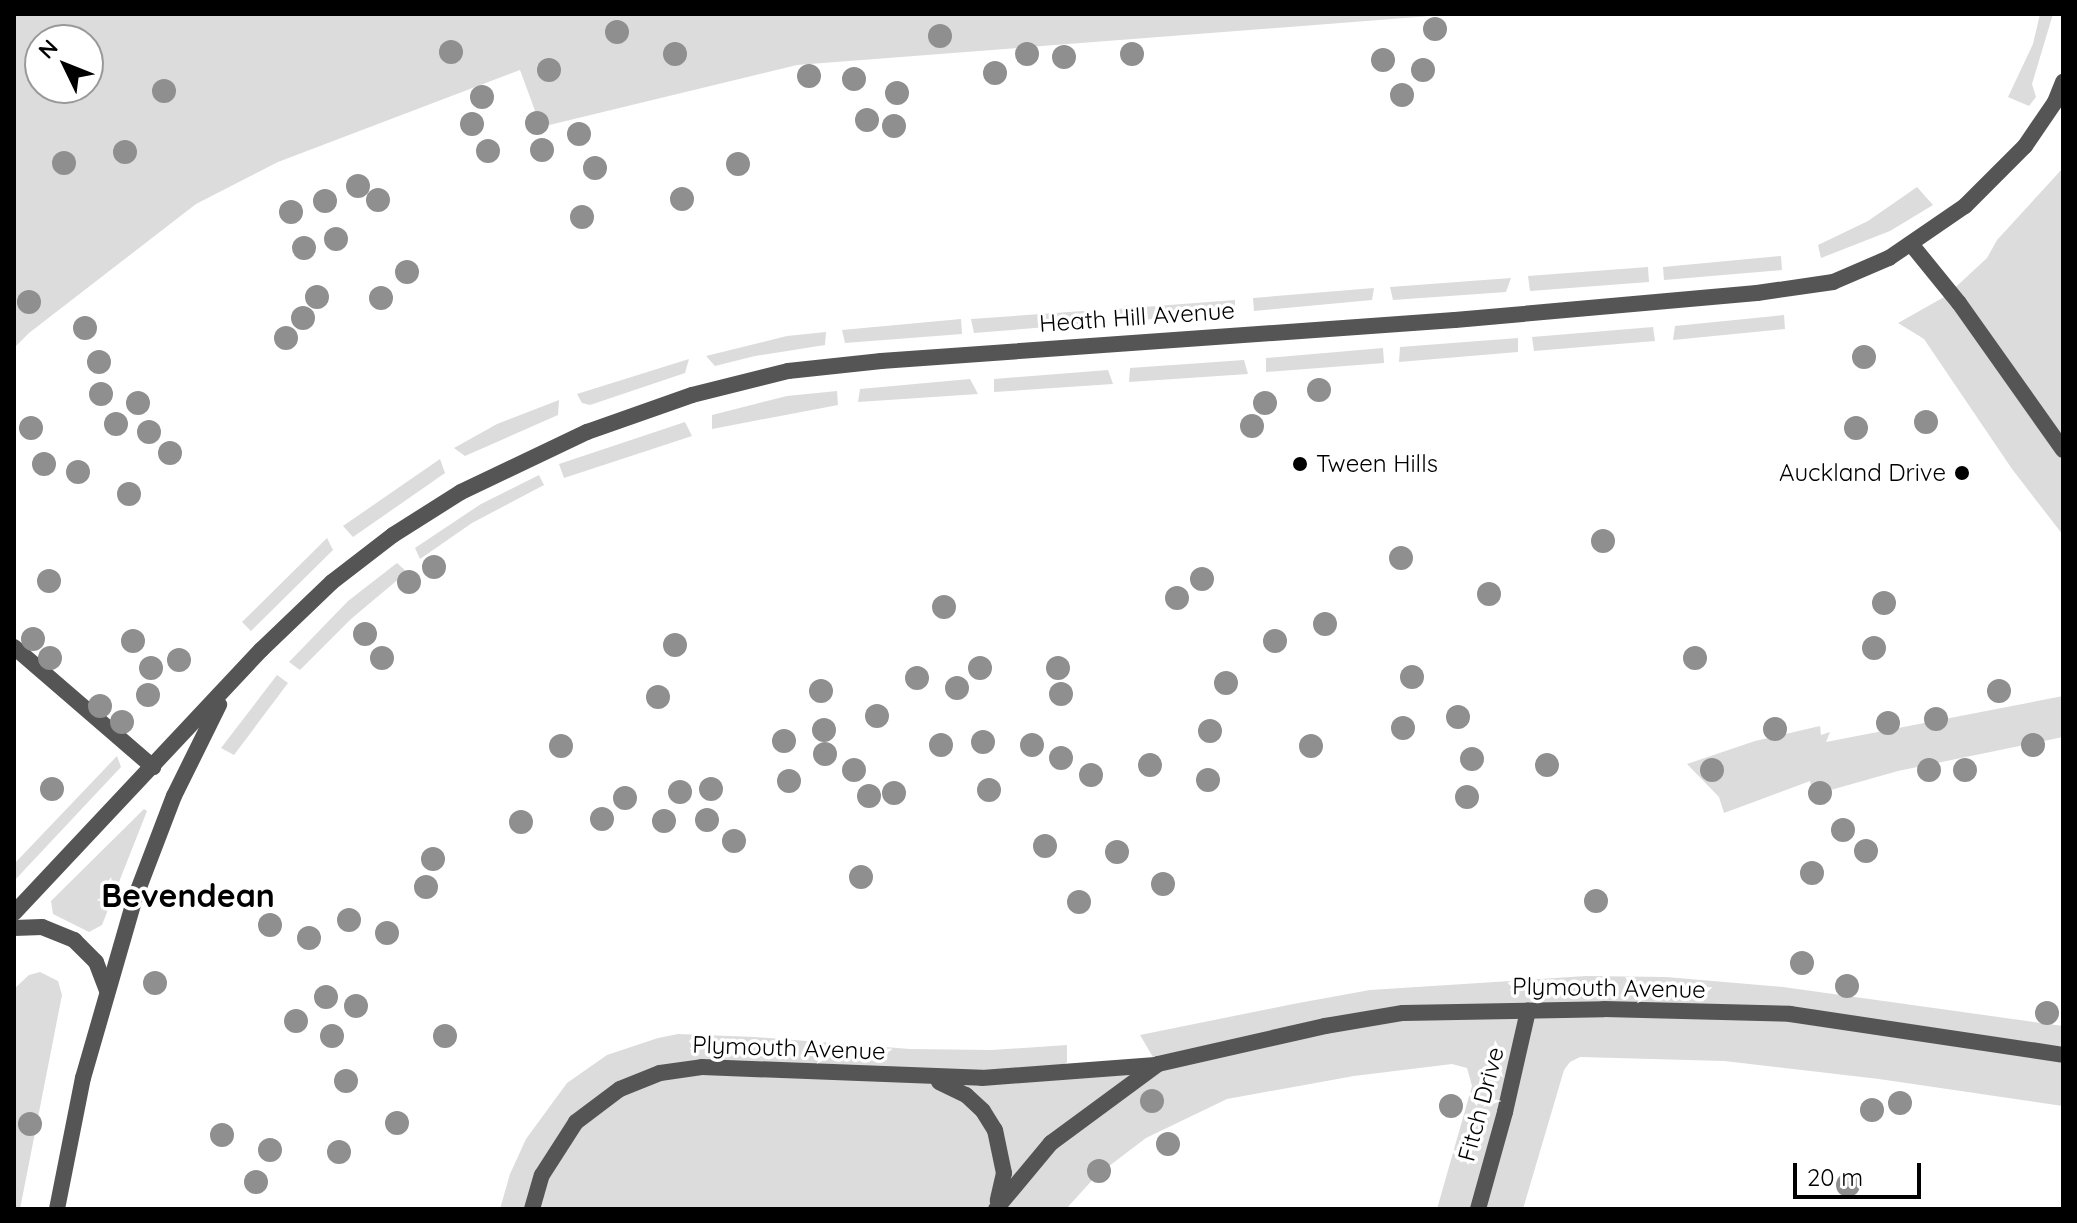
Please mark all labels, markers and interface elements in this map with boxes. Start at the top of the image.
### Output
north arrow [24,24,104,104]
text: N [32,34,64,64]
street label: Heath Hill Avenue [1038,296,1236,338]
place label: Tween Hills [1316,450,1438,478]
marker: Tween Hills [1291,455,1309,473]
place label: Auckland Drive [1779,459,1946,487]
marker: Auckland Drive [1953,464,1971,482]
district label: Bevendean [101,876,275,914]
street label: Plymouth Avenue [1512,972,1706,1004]
street label: Plymouth Avenue [692,1030,886,1066]
street label: Fitch Drive [1452,1044,1510,1164]
scale bar [1797,1147,1925,1197]
text: 20 m [1807,1162,1863,1192]

